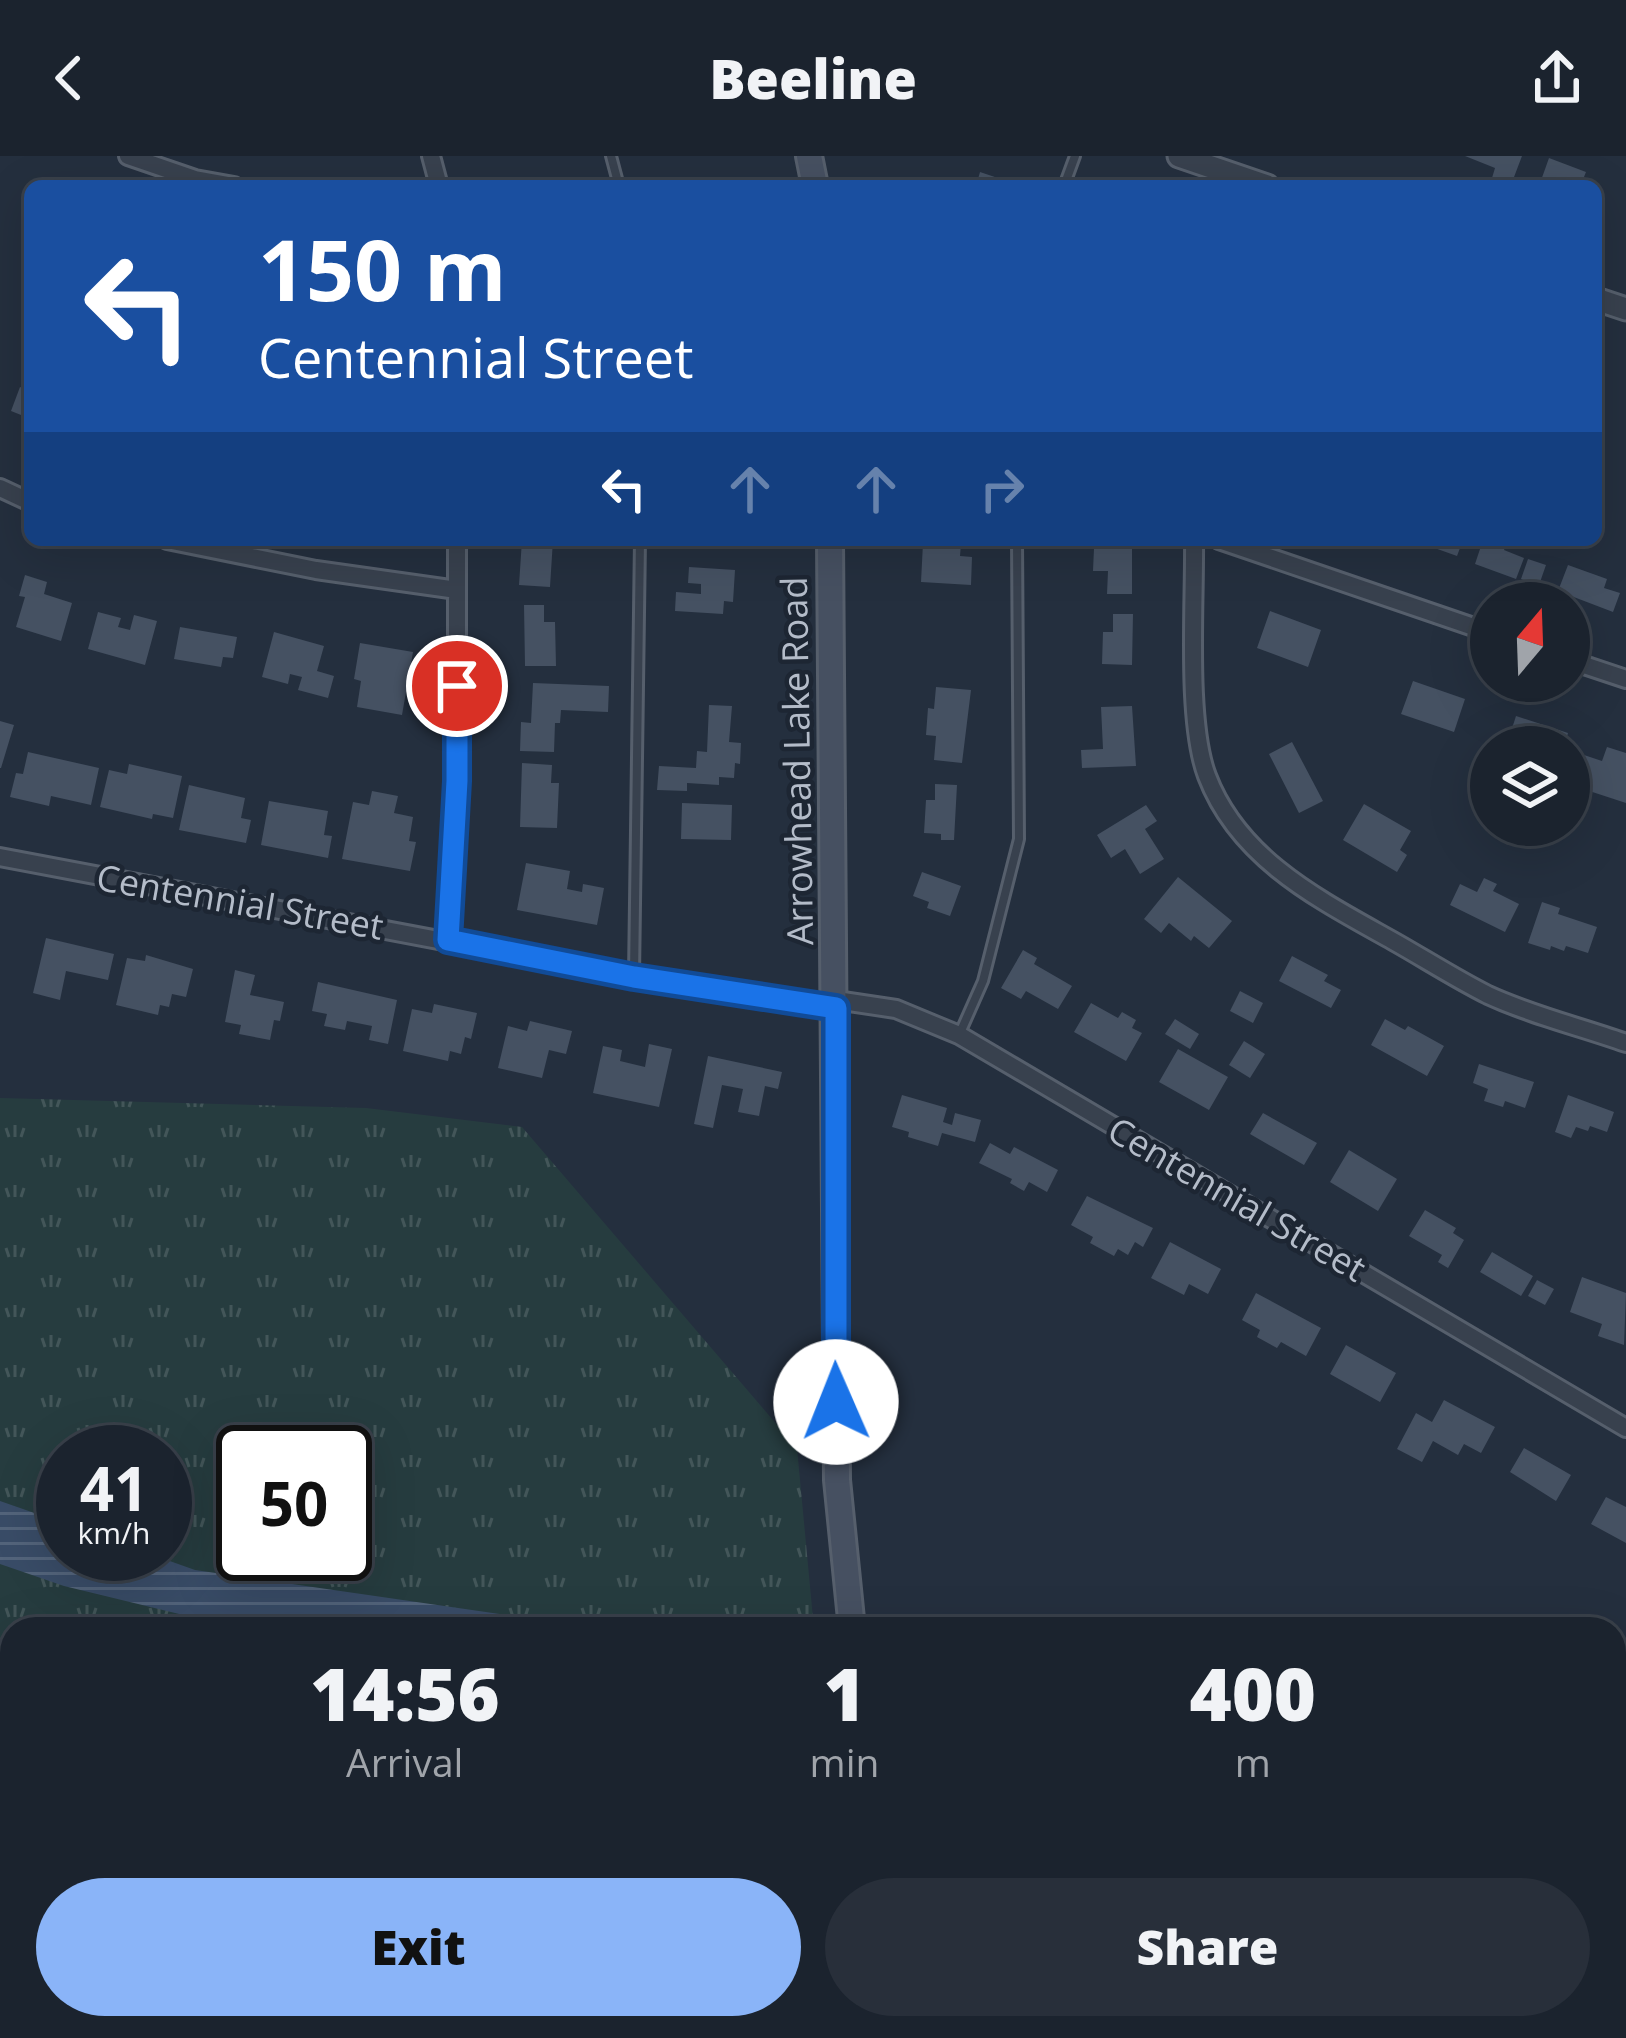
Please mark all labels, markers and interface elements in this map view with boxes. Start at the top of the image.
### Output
text: Beeline [709,41,917,115]
icon: back [36,45,102,111]
icon: share [1524,45,1590,111]
text: 150 m [258,211,506,326]
icon: left [60,228,216,384]
text: Centennial Street [258,320,693,394]
icon: left [591,456,657,522]
icon: ahead [717,456,783,522]
icon: ahead [843,456,909,522]
icon: right [969,456,1035,522]
street label: Arrowhead Lake Road [769,576,824,946]
north arrow [1470,582,1590,702]
map controls [1470,582,1590,846]
pin [406,635,508,737]
icon: arrive [424,653,490,719]
button: layers [1470,726,1590,846]
street label: Centennial Street [93,852,387,951]
street label: Centennial Street [1099,1105,1375,1292]
position arrow [773,1339,899,1465]
speed limit sign: 50 [216,1425,372,1581]
text: 41 [80,1447,148,1529]
text: km/h [78,1512,150,1553]
text: 14:56 [310,1644,500,1742]
text: 1 [823,1644,866,1742]
text: 400 [1189,1644,1316,1742]
text: Arrival [346,1735,463,1788]
text: min [810,1735,879,1788]
text: m [1235,1735,1271,1788]
button: Exit [36,1878,801,2016]
button: Share [825,1878,1590,2016]

